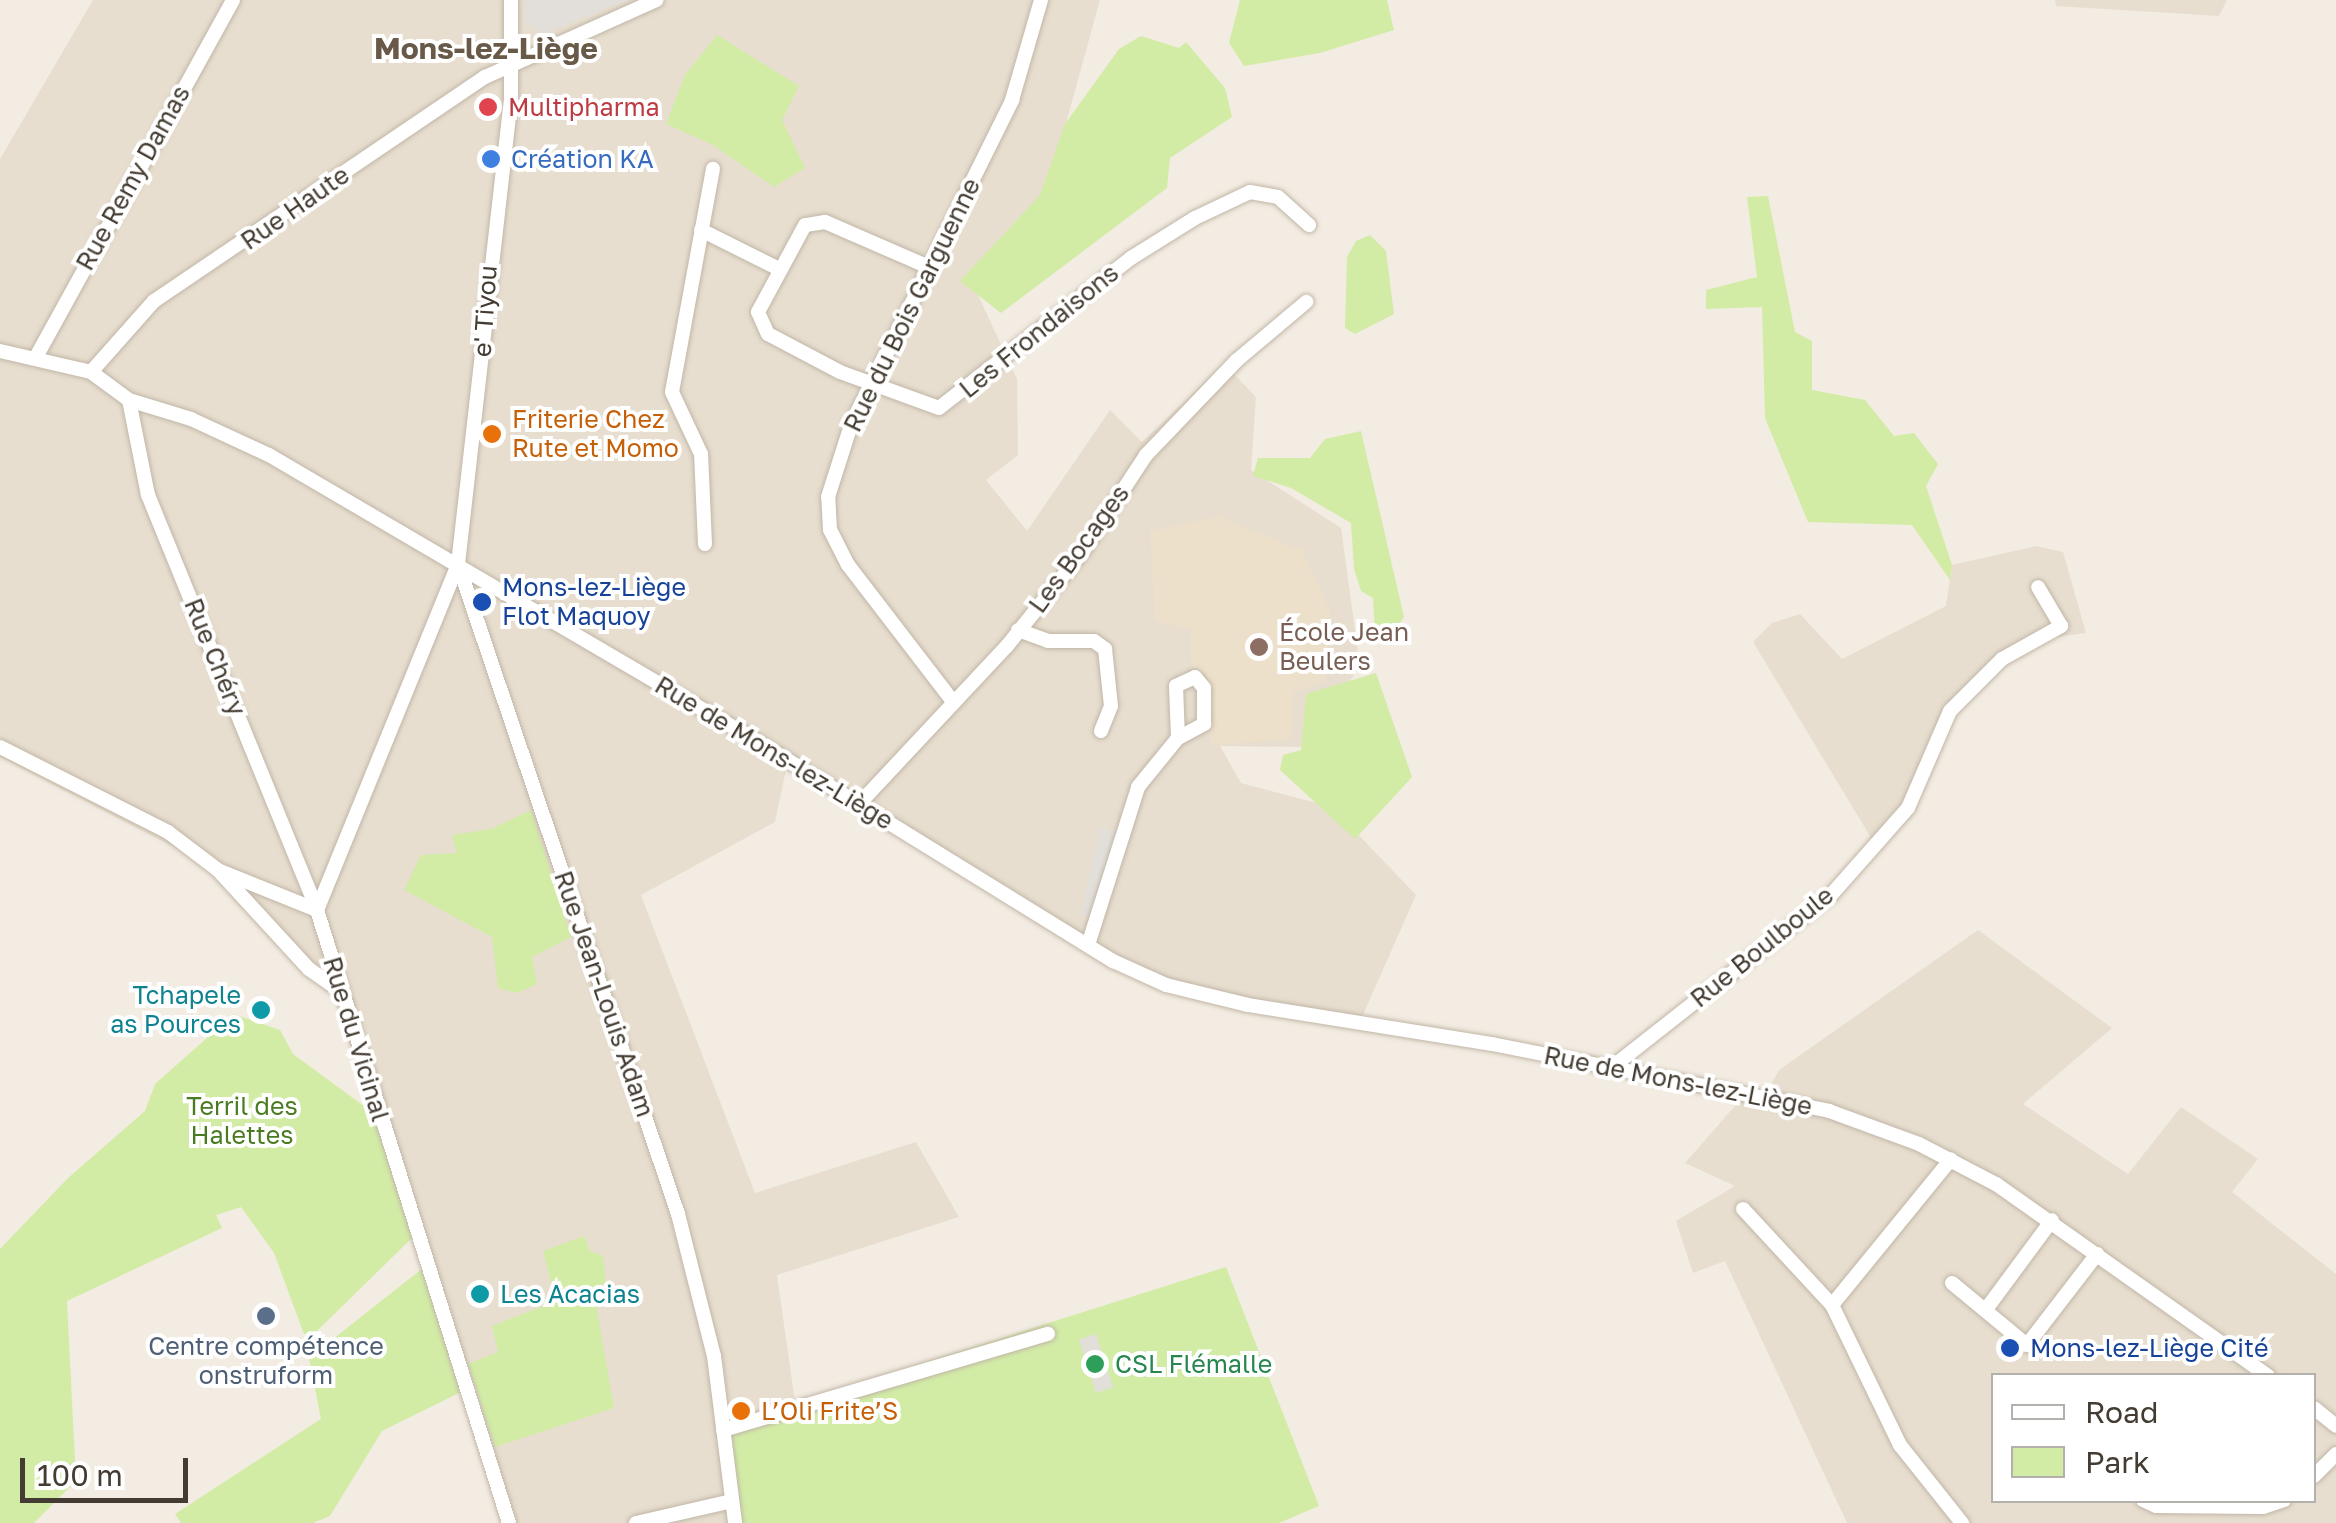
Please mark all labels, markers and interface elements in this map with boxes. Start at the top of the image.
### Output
district label: Mons-lez-Liège [374,30,598,66]
street label: Rue Remy Damas [70,80,196,276]
place label: Multipharma [508,92,660,122]
marker: Multipharma [477,96,499,118]
place label: Création KA [511,144,654,174]
marker: Création KA [480,148,502,170]
street label: Rue Haute [235,160,355,256]
street label: Rue du Bois Garguenne [837,173,987,437]
street label: Les Frondaisons [953,258,1125,404]
street label: e' Tiyou [467,264,503,358]
place label: Friterie Chez Rute et Momo [512,405,679,464]
marker: Friterie Chez Rute et Momo [481,423,503,445]
street label: Les Bocages [1023,479,1135,619]
place label: Mons-lez-Liège Flot Maquoy [502,573,686,632]
marker: Mons-lez-Liège Flot Maquoy [471,591,493,613]
street label: Rue Chéry [178,594,252,720]
place label: École Jean Beulers [1279,618,1409,677]
marker: École Jean Beulers [1248,636,1270,658]
street label: Rue de Mons-lez-Liège [650,670,898,836]
street label: Rue Jean-Louis Adam [548,867,660,1121]
street label: Rue Boulboule [1685,880,1839,1014]
street label: Rue du Vicinal [317,953,395,1125]
place label: Tchapele as Pources [110,981,241,1040]
marker: Tchapele as Pources [250,999,272,1021]
street label: Rue de Mons-lez-Liège [1541,1040,1815,1122]
park label: Terril des Halettes [186,1092,298,1151]
place label: Les Acacias [500,1279,640,1309]
marker: Les Acacias [469,1283,491,1305]
marker: Centre compétence onstruform [255,1305,277,1327]
place label: Centre compétence onstruform [148,1332,384,1391]
place label: Mons-lez-Liège Cité [2030,1333,2268,1363]
marker: Mons-lez-Liège Cité [1999,1337,2021,1359]
place label: CSL Flémalle [1115,1349,1272,1379]
marker: CSL Flémalle [1084,1353,1106,1375]
legend [1991,1373,2316,1503]
text: Road [2085,1394,2159,1430]
place label: L’Oli Frite’S [761,1396,898,1426]
marker: L’Oli Frite’S [730,1400,752,1422]
scale bar [25,1438,192,1500]
text: Park [2085,1444,2150,1480]
text: 100 m [37,1457,123,1493]

